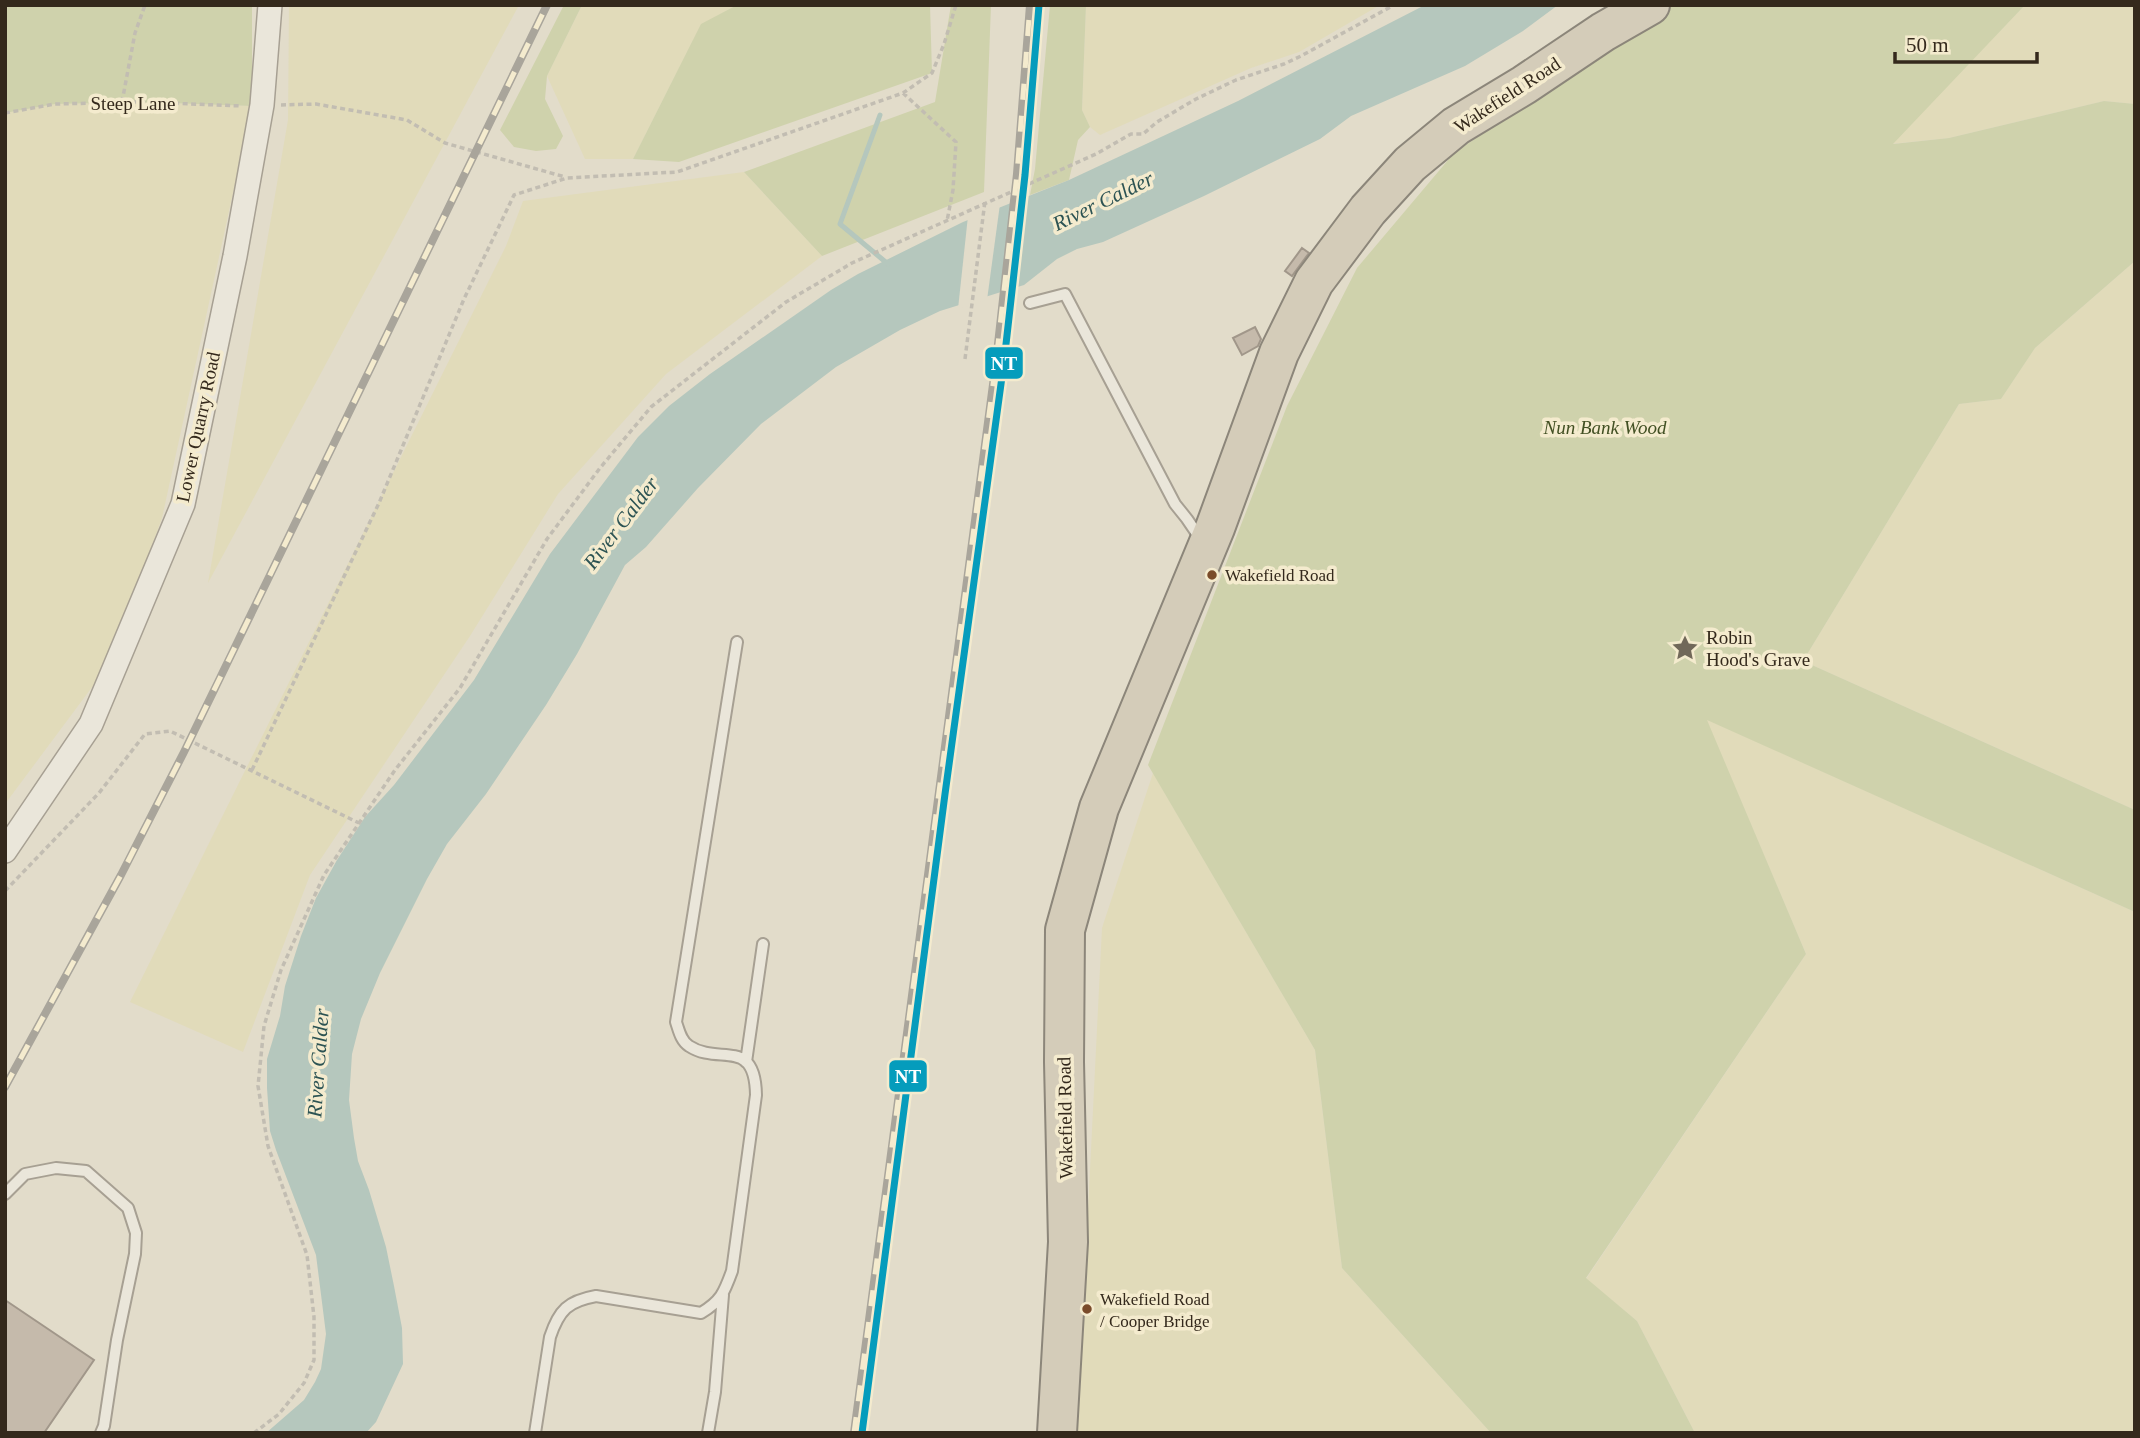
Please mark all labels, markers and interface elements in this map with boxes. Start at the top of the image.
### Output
scale bar [1895,21,2037,65]
text: 50 m [1906,33,1949,57]
street label: Wakefield Road [1450,53,1564,137]
street label: Steep Lane [91,93,175,114]
water label: River Calder [1048,166,1158,236]
line badge: NT [984,346,1024,380]
street label: Lower Quarry Road [172,350,224,504]
text: NT [991,353,1018,374]
park label: Nun Bank Wood [1543,417,1667,438]
water label: River Calder [578,472,664,575]
place label: Wakefield Road [1225,566,1335,585]
marker: Wakefield Road [1205,568,1219,582]
place label: Robin Hood's Grave [1706,627,1810,670]
place icon: Robin Hood's Grave [1670,633,1700,663]
water label: River Calder [302,1007,334,1119]
street label: Wakefield Road [1053,1056,1077,1179]
line badge: NT [888,1059,928,1093]
text: NT [895,1066,922,1087]
place label: Wakefield Road / Cooper Bridge [1100,1290,1210,1331]
marker: Wakefield Road / Cooper Bridge [1080,1302,1094,1316]

